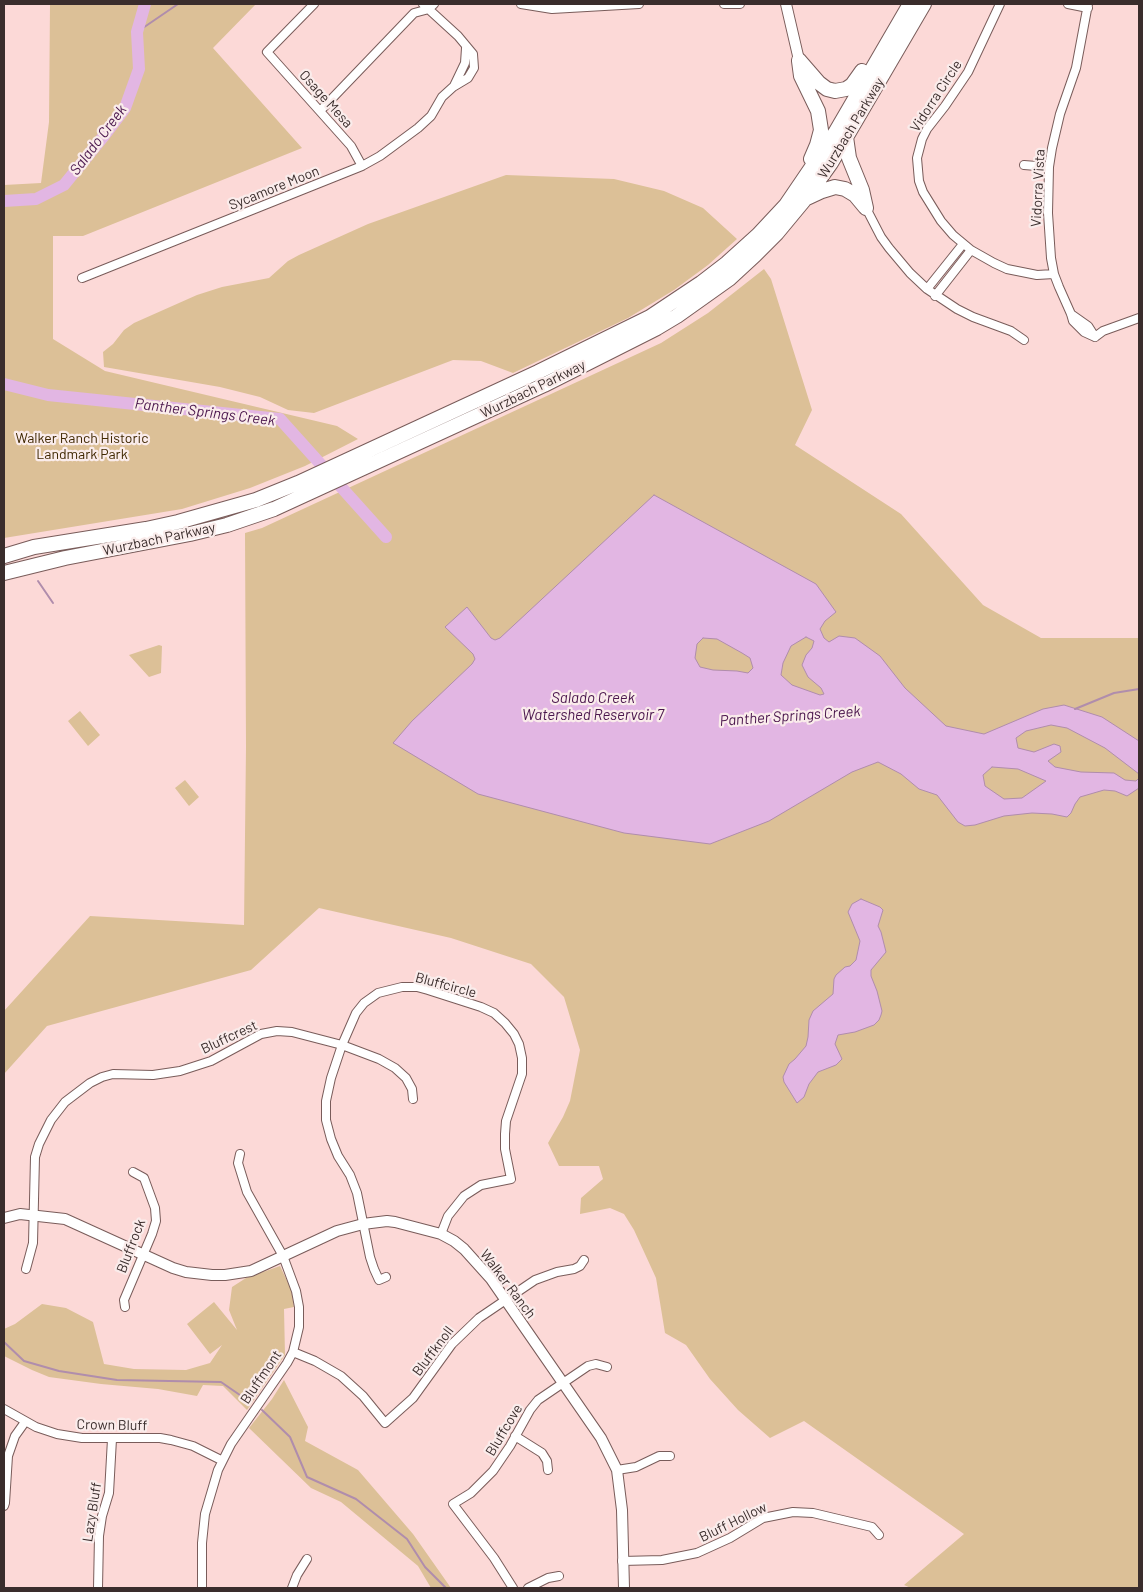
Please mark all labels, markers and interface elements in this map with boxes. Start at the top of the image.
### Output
street label: Vidorra Circle [907,57,965,135]
street label: Osage Mesa [296,67,356,131]
street label: Wurzbach Parkway [814,75,888,181]
water label: Salado Creek [66,101,130,179]
street label: Vidorra Vista [1028,149,1048,227]
street label: Sycamore Moon [226,162,322,214]
street label: Wurzbach Parkway [478,356,588,422]
water label: Panther Springs Creek [134,394,276,430]
park label: Walker Ranch Historic Landmark Park [16,430,148,462]
street label: Wurzbach Parkway [101,519,217,559]
water label: Salado Creek Watershed Reservoir 7 [522,689,664,724]
water label: Panther Springs Creek [719,702,861,730]
street label: Bluffcircle [414,969,478,1001]
street label: Bluffcrest [198,1017,260,1057]
street label: Bluffrock [113,1217,149,1275]
street label: Walker Ranch [477,1246,539,1322]
street label: Bluffknoll [409,1323,457,1379]
street label: Bluffmont [237,1347,285,1407]
street label: Bluffcove [482,1401,526,1459]
street label: Crown Bluff [76,1416,148,1434]
street label: Lazy Bluff [79,1481,105,1543]
street label: Bluff Hollow [697,1498,769,1546]

